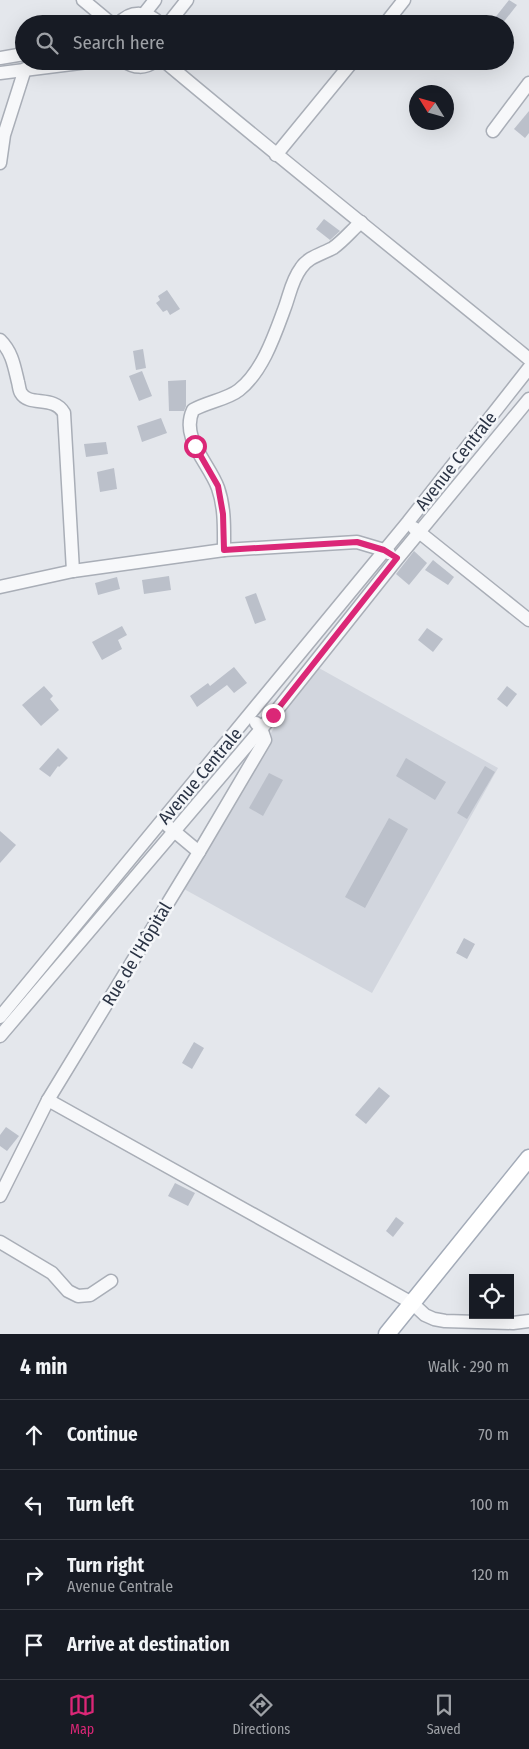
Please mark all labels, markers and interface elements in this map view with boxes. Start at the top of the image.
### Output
search box [15,15,514,70]
icon: search [33,29,61,57]
text: Search here [73,31,165,54]
north arrow [409,85,454,130]
street label: Avenue Centrale [411,407,501,515]
route start [184,435,207,458]
route end [262,704,285,727]
street label: Avenue Centrale [153,723,247,829]
street label: Rue de l'Hôpital [97,898,177,1010]
map controls [469,1274,514,1319]
button: locate [469,1274,514,1319]
text: 4 min [20,1354,68,1380]
text: Walk · 290 m [428,1357,509,1376]
icon: ahead [20,1421,48,1449]
text: Continue [67,1423,138,1446]
text: 70 m [478,1425,509,1444]
icon: left [20,1491,48,1519]
text: Turn left [67,1493,134,1516]
text: 100 m [470,1495,509,1514]
text: Turn right [67,1554,144,1577]
icon: right [20,1561,48,1589]
text: 120 m [471,1565,509,1584]
text: Avenue Centrale [67,1577,173,1596]
icon: arrive [20,1631,48,1659]
text: Arrive at destination [67,1633,230,1656]
tab: Map [68,1691,96,1738]
tab: Directions [232,1691,290,1738]
tab: Saved [427,1691,461,1738]

